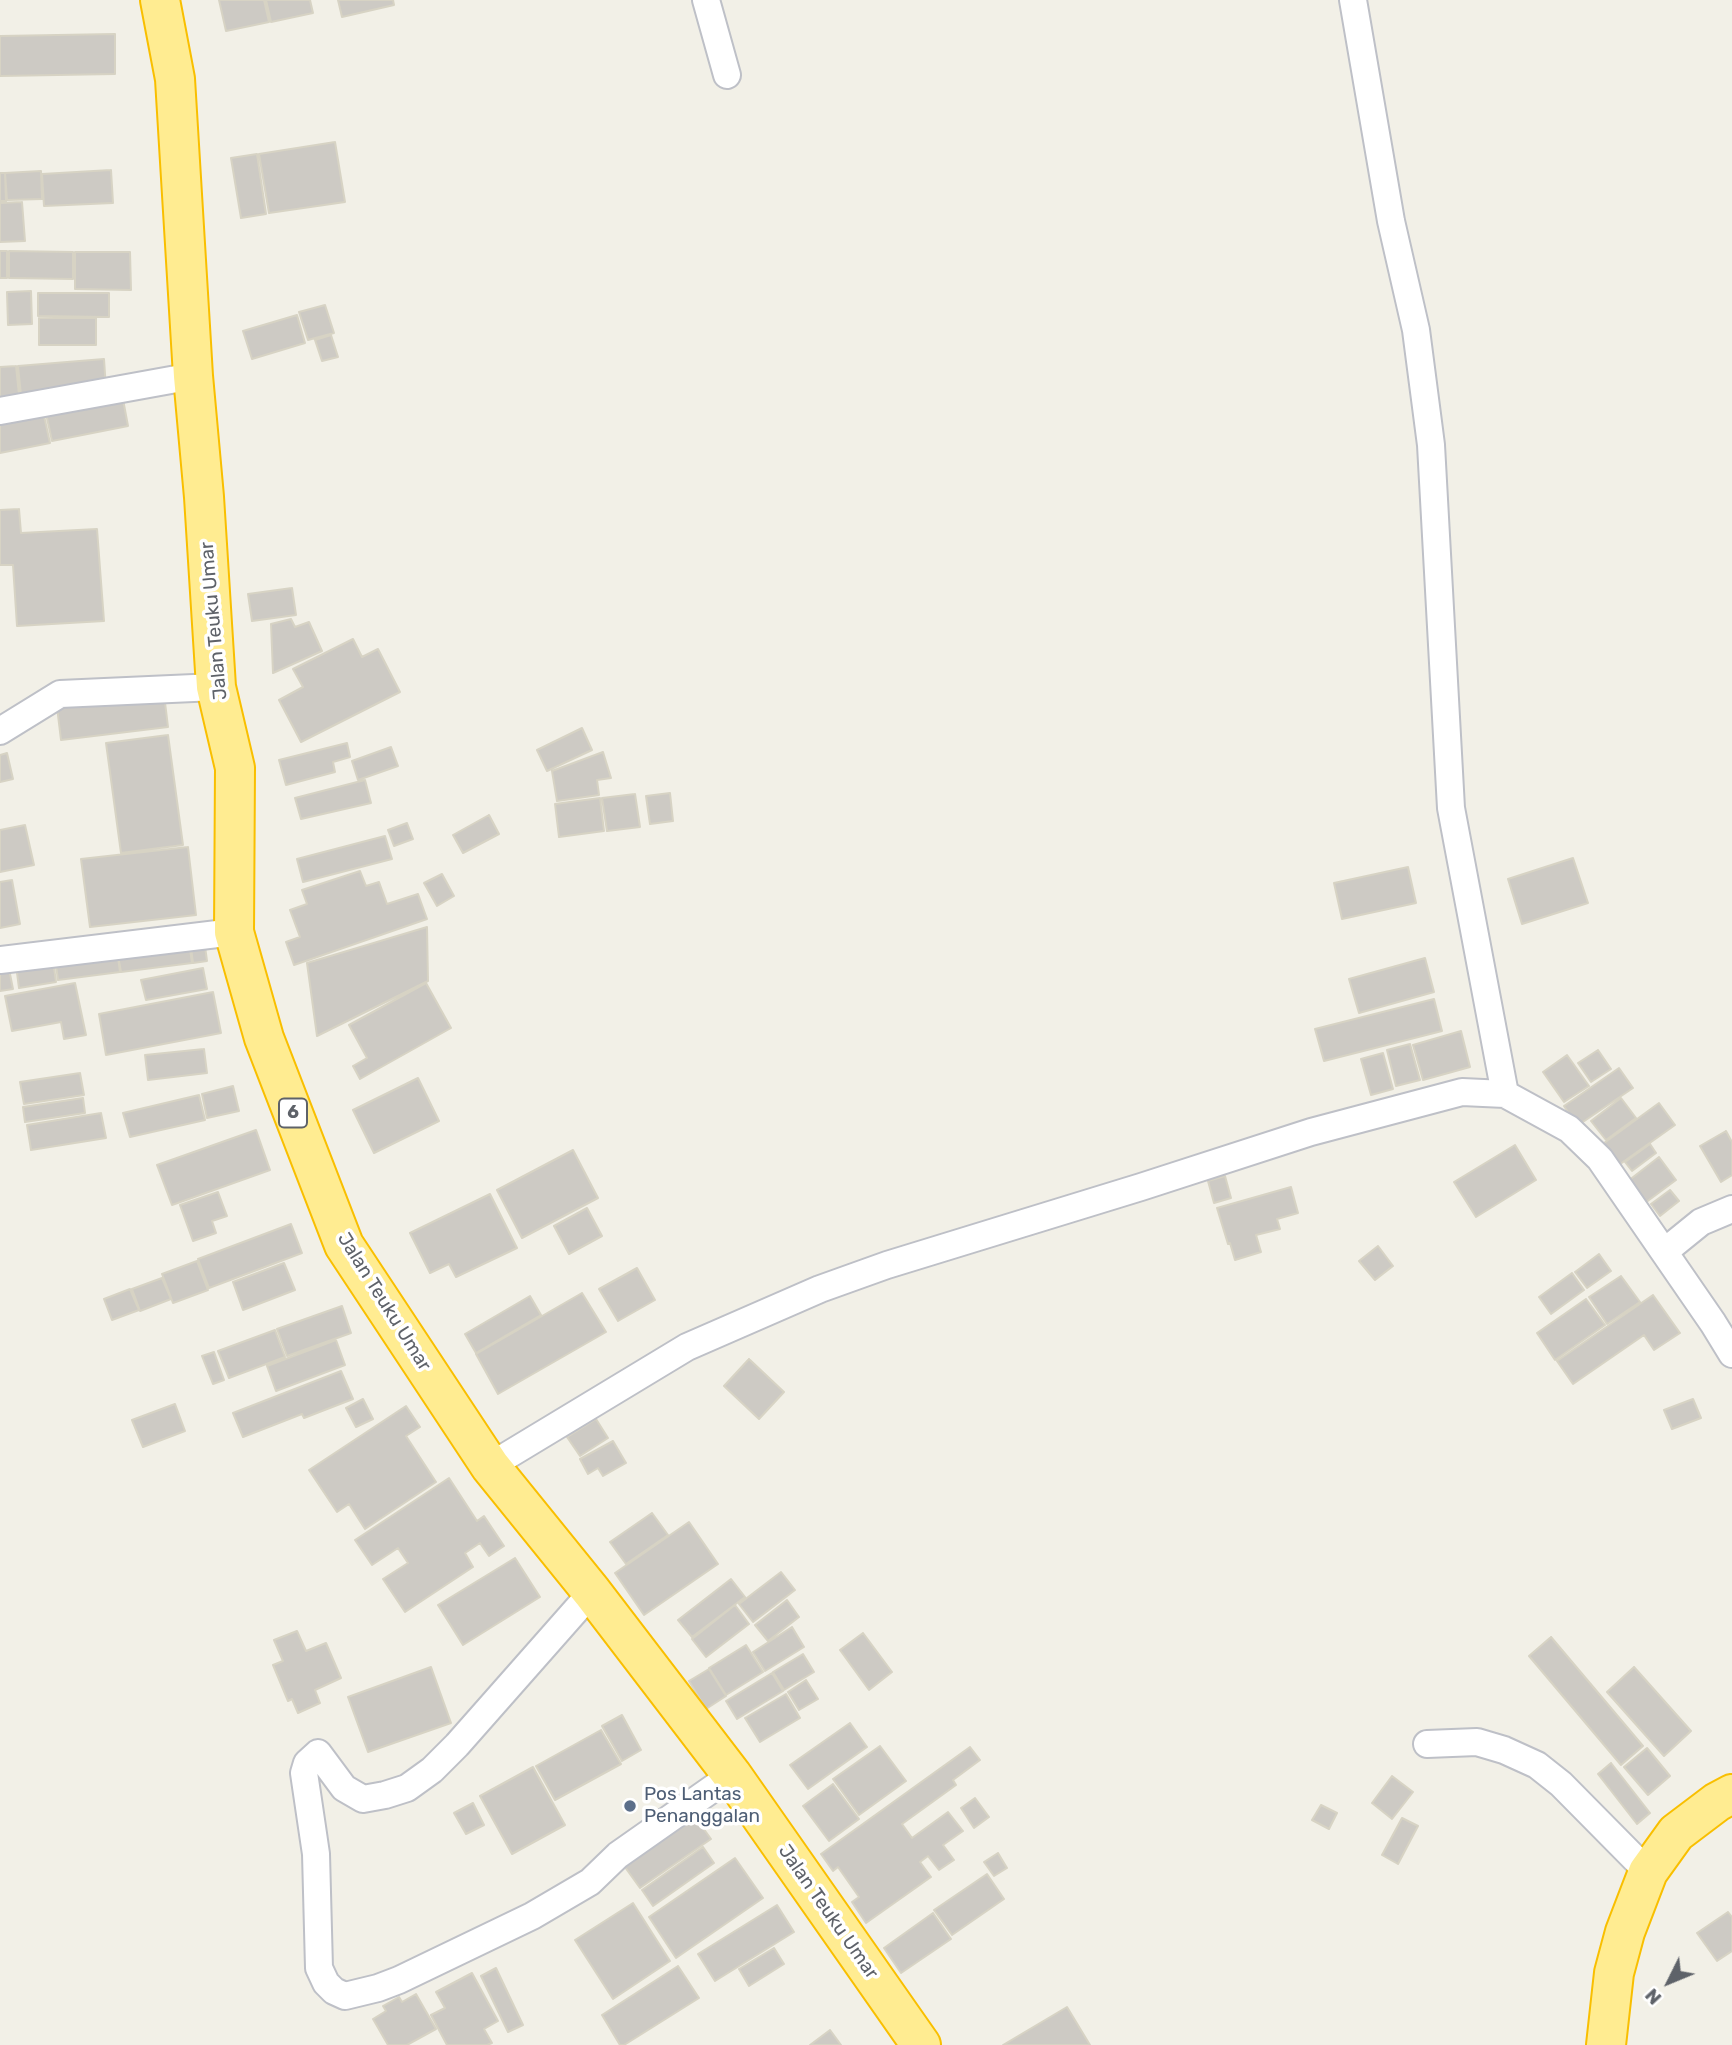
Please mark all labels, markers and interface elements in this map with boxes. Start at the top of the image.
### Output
street label: Jalan Teuku Umar [196,541,232,701]
road number: 6 [279,1098,307,1128]
street label: Jalan Teuku Umar [332,1229,436,1375]
place label: Pos Lantas Penanggalan [644,1784,760,1828]
marker: Pos Lantas Penanggalan [622,1798,638,1814]
street label: Jalan Teuku Umar [773,1840,883,1984]
north arrow [1634,1947,1704,2017]
text: N [1640,1984,1666,2010]

